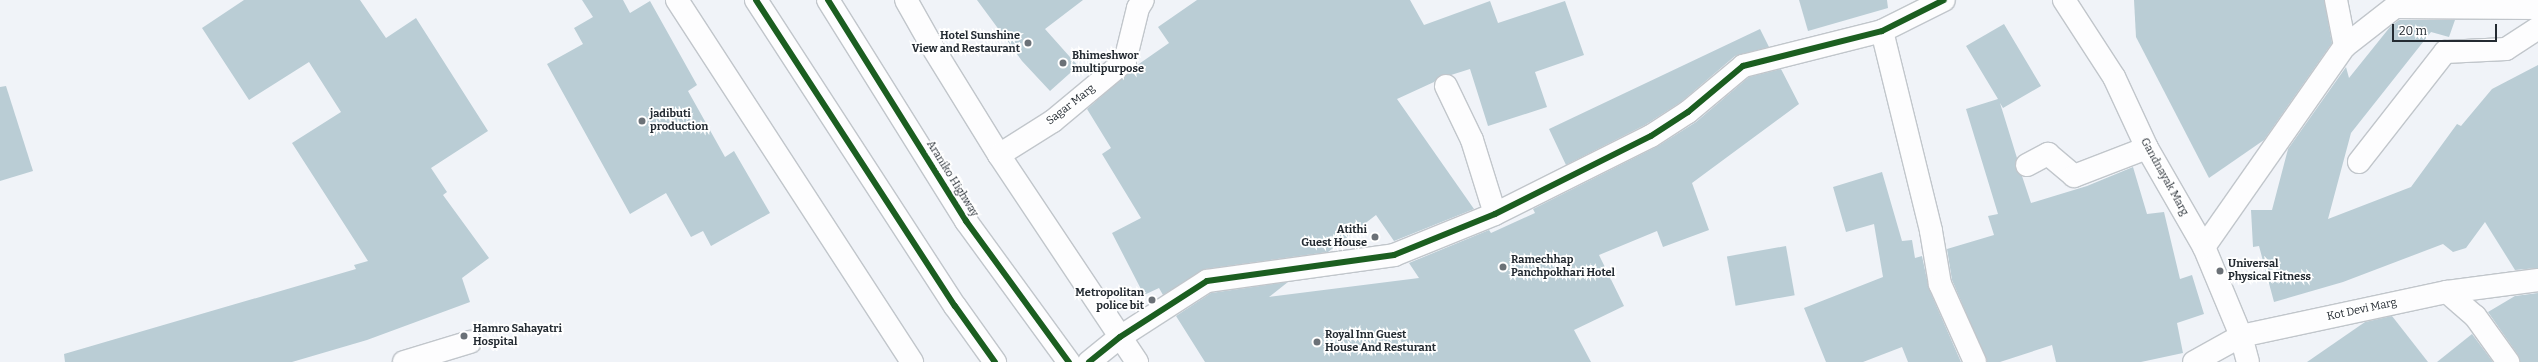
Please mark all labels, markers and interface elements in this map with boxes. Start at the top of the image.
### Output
scale bar [2394,16,2499,42]
text: 20 m [2399,24,2427,38]
place label: Hotel Sunshine View and Restaurant [912,30,1020,56]
marker: Hotel Sunshine View and Restaurant [1023,38,1033,48]
place label: Bhimeshwor multipurpose [1072,50,1144,76]
marker: Bhimeshwor multipurpose [1057,57,1069,69]
street label: Sagar Marg [1044,82,1098,128]
place label: jadibuti production [650,108,708,134]
marker: jadibuti production [637,116,647,126]
street label: Gandnayak Marg [2137,136,2191,218]
street label: Araniko Highway [923,138,981,220]
place label: Atithi Guest House [1301,224,1367,250]
marker: Atithi Guest House [1370,232,1380,242]
place label: Ramechhap Panchpokhari Hotel [1511,254,1615,280]
place label: Universal Physical Fitness [2228,258,2311,284]
marker: Ramechhap Panchpokhari Hotel [1498,262,1508,272]
marker: Universal Physical Fitness [2215,266,2225,276]
place label: Metropolitan police bit [1075,287,1144,313]
marker: Metropolitan police bit [1147,295,1157,305]
street label: Kot Devi Marg [2326,296,2398,324]
place label: Hamro Sahayatri Hospital [473,323,562,349]
place label: Royal Inn Guest House And Resturant [1325,329,1436,355]
marker: Hamro Sahayatri Hospital [458,330,470,342]
marker: Royal Inn Guest House And Resturant [1312,337,1322,347]

